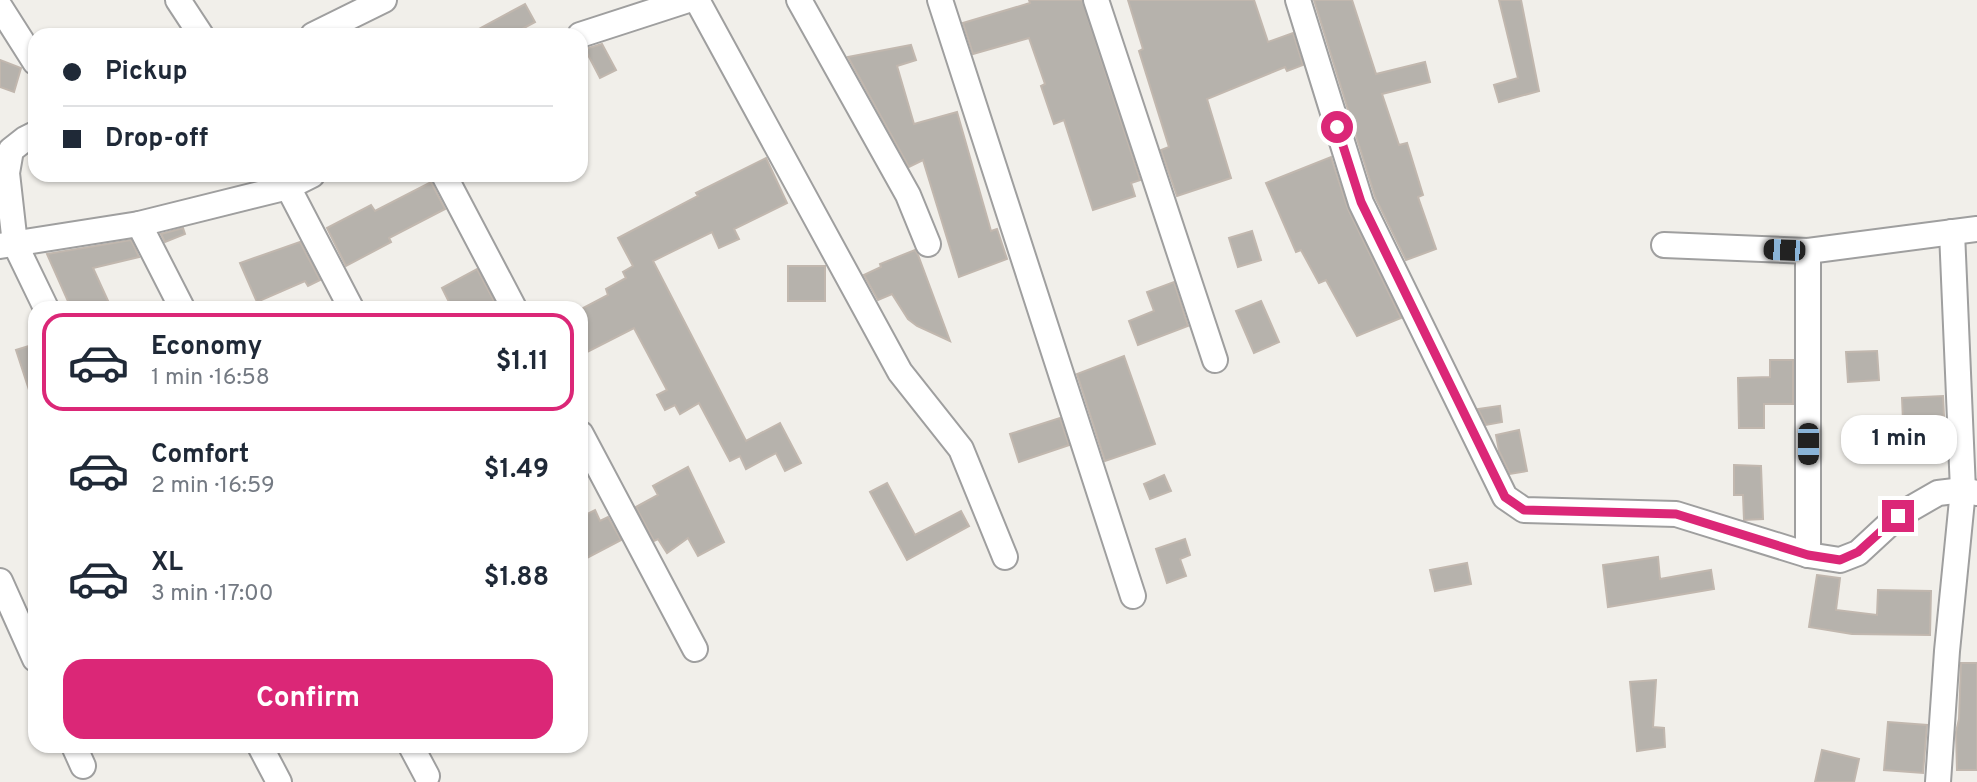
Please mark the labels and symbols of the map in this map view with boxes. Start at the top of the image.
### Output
route start [1321,111,1353,143]
car [1763,239,1806,261]
callout: 1 min [1840,414,1956,463]
car [1798,423,1819,465]
route end [1882,500,1914,532]

